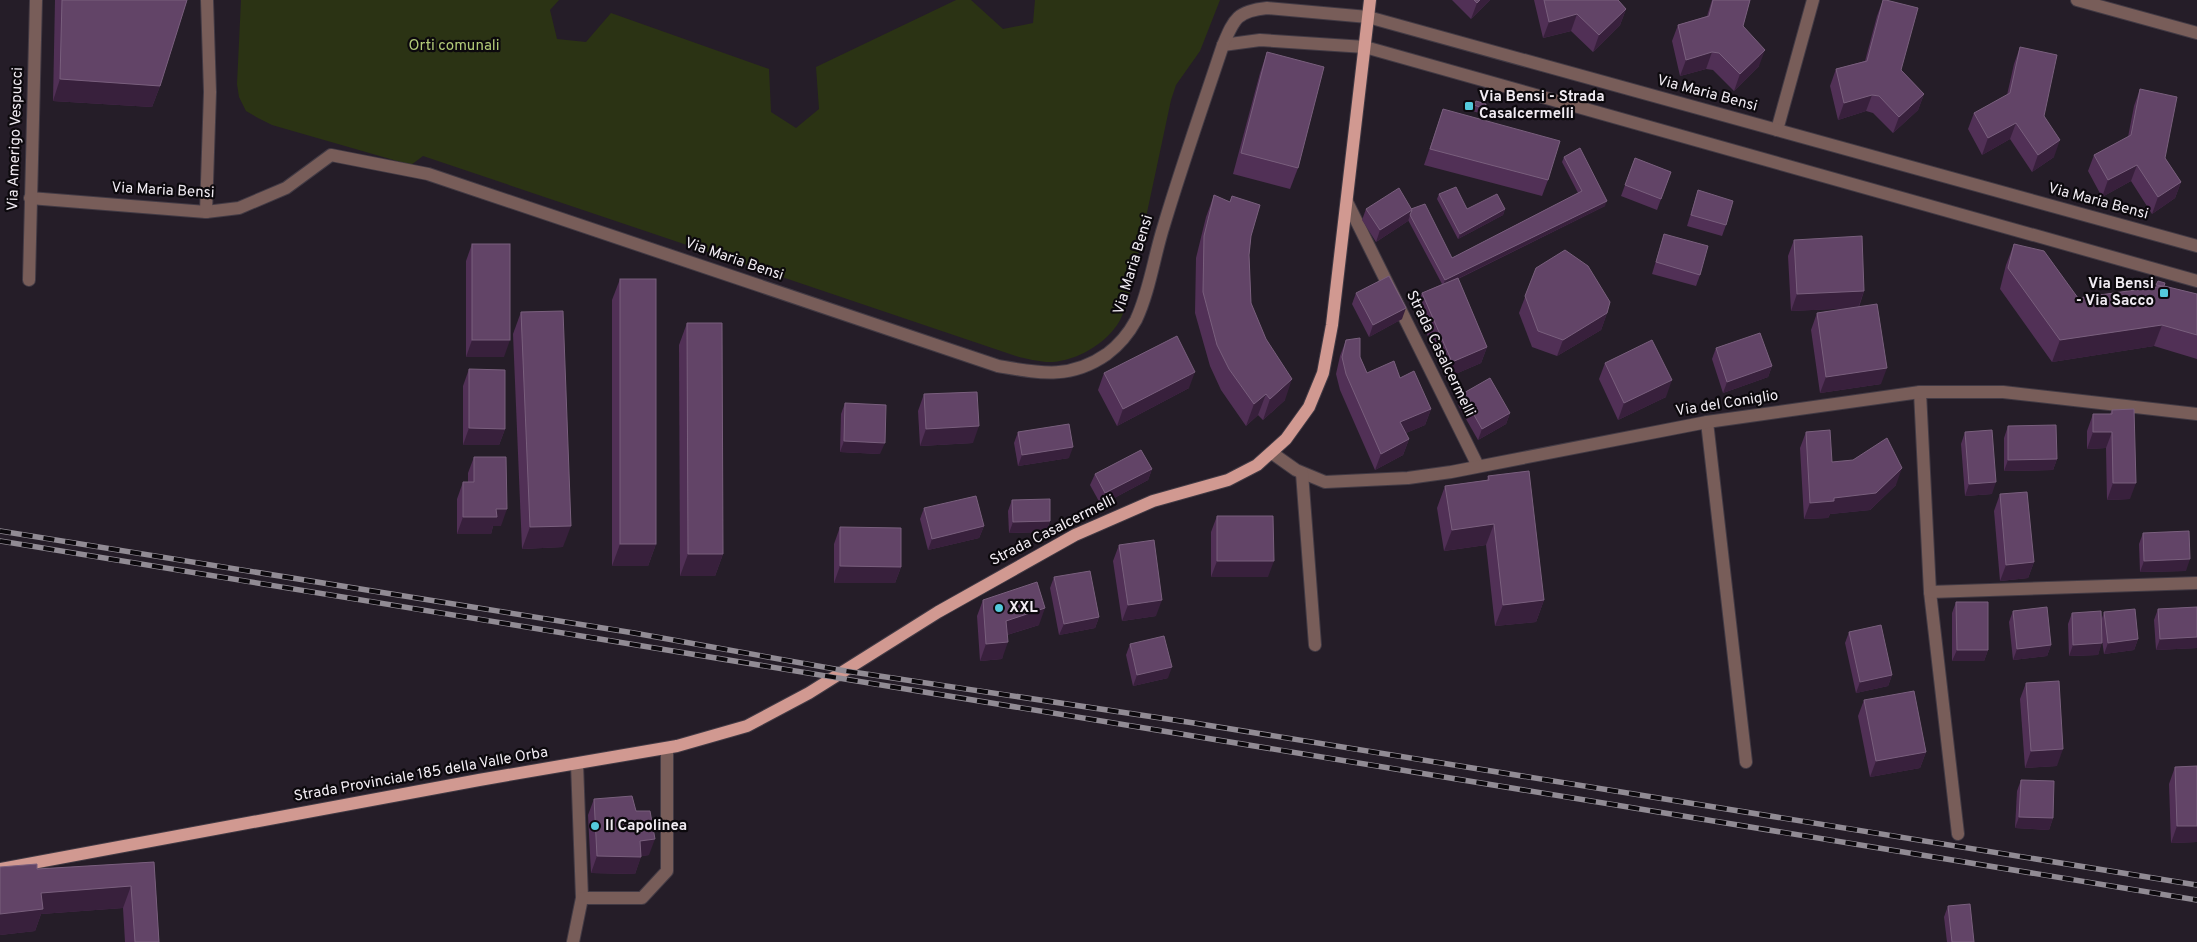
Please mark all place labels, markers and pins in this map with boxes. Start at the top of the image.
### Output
place label: Via Bensi - Strada Casalcermelli [1479,88,1605,124]
marker: Via Bensi - Strada Casalcermelli [1463,100,1475,112]
place label: Via Bensi - Via Sacco [2076,275,2154,311]
marker: Via Bensi - Via Sacco [2158,287,2170,299]
place label: XXL [1009,599,1038,618]
marker: XXL [993,602,1005,614]
place label: Il Capolinea [605,817,687,836]
marker: Il Capolinea [589,820,601,832]

